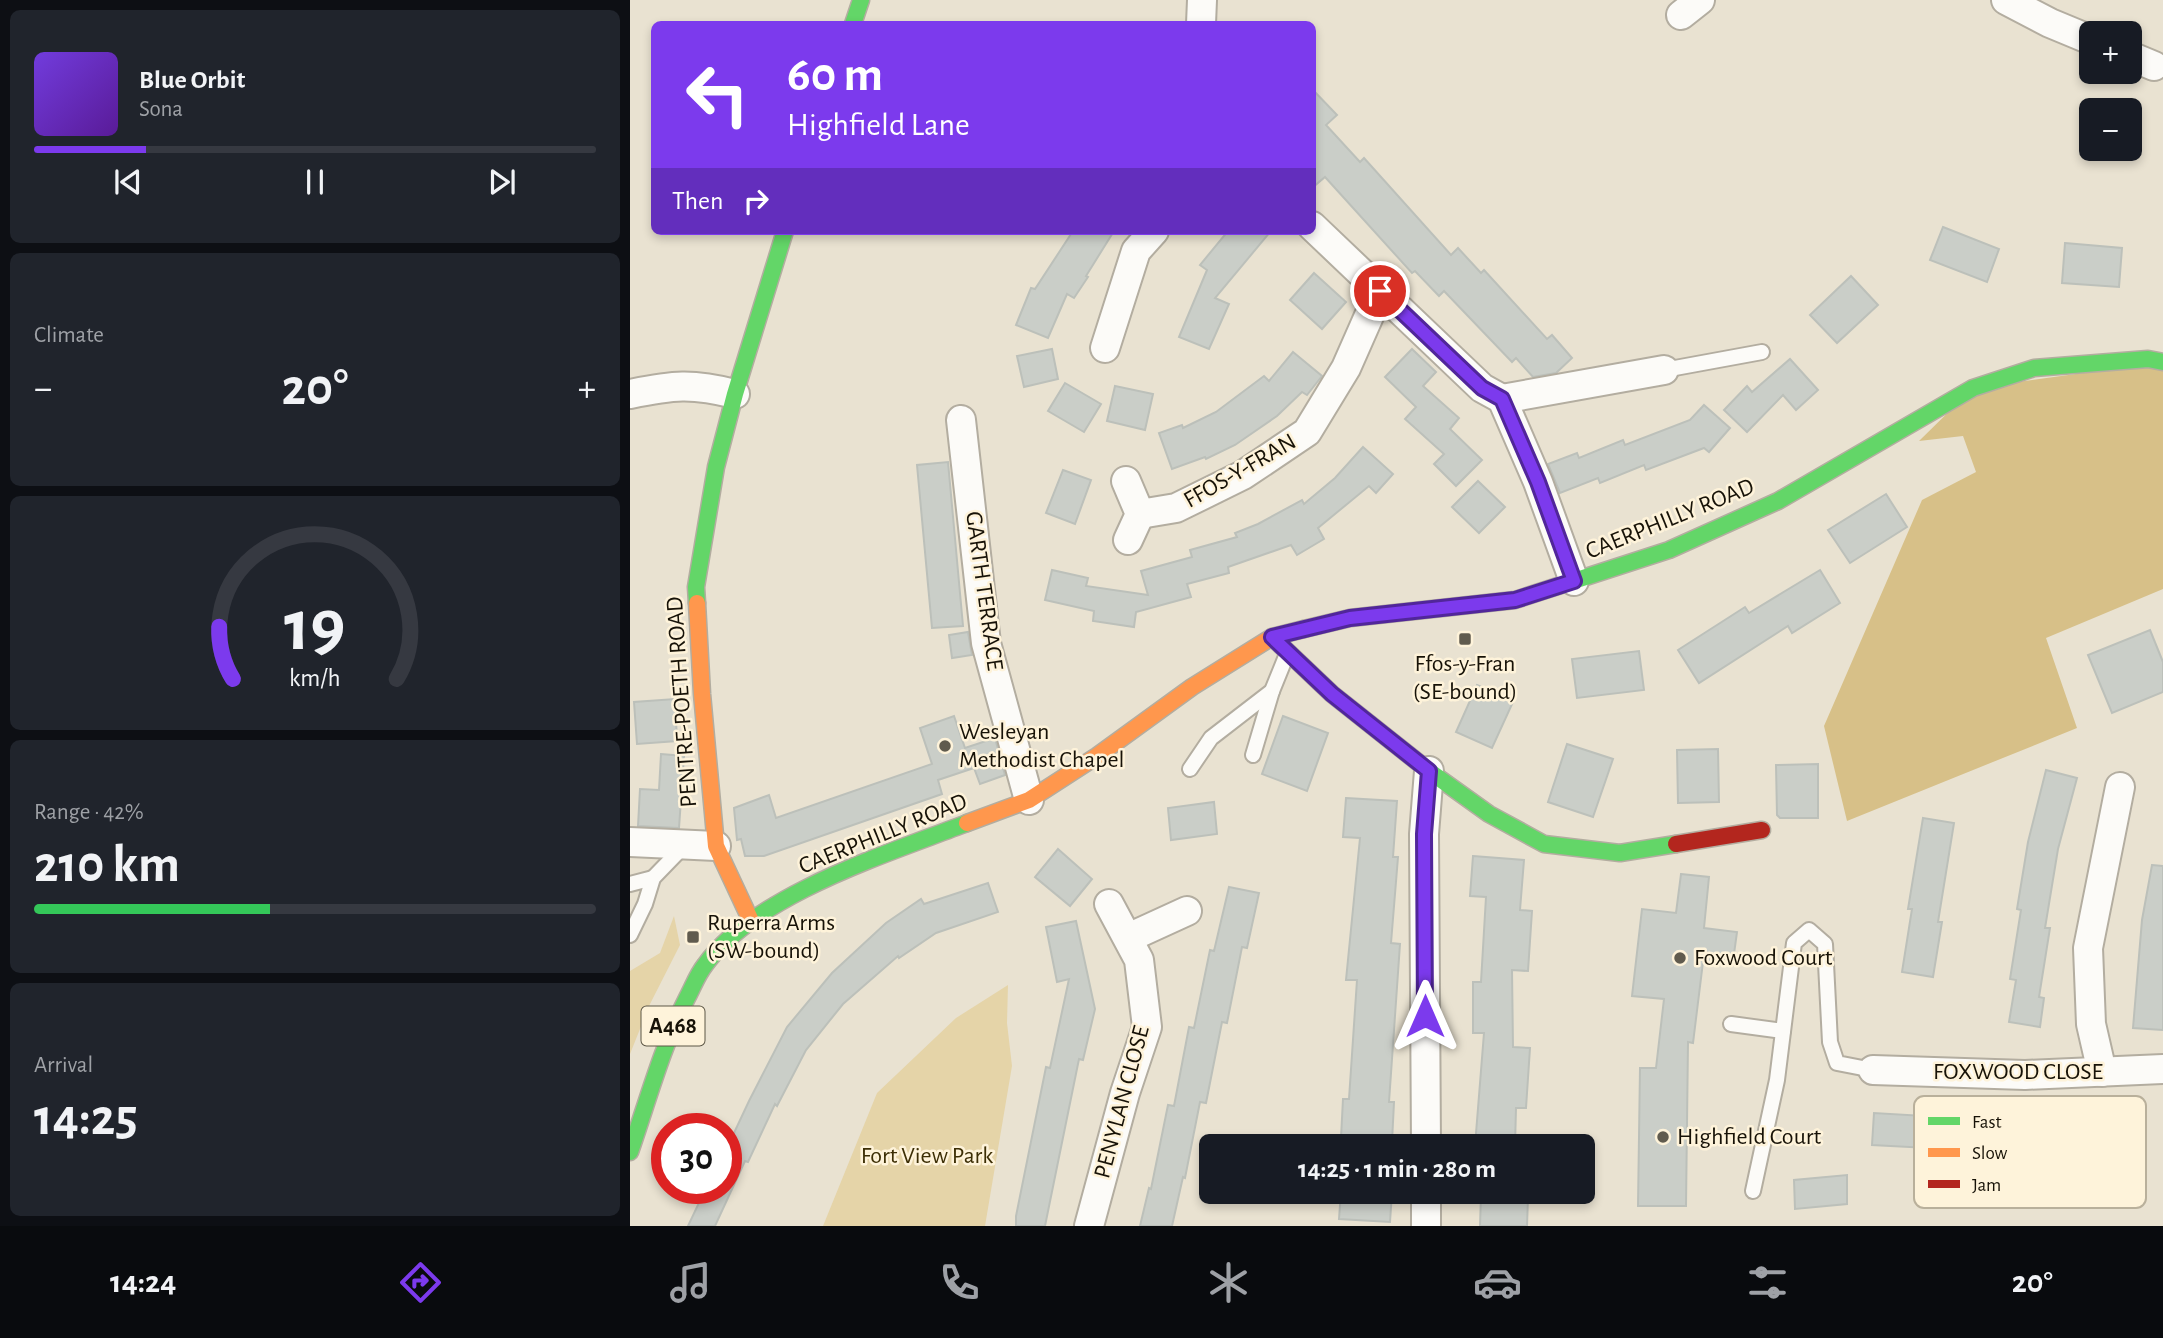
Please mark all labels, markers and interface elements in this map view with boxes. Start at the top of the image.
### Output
map controls [2079,21,2142,161]
button: + [2079,21,2142,84]
icon: left [672,49,763,140]
text: 60 m [787,51,883,100]
text: Blue Orbit [139,67,245,93]
text: Sona [139,98,183,121]
button: − [2079,98,2142,161]
text: Highfield Lane [787,109,970,141]
icon: previous [109,163,147,201]
icon: pause [296,163,334,201]
icon: next [483,163,521,201]
icon: right [737,182,775,220]
text: Then [672,188,723,214]
pin [1350,261,1410,321]
icon: arrive [1361,272,1399,310]
text: Climate [34,324,104,347]
text: 20° [282,362,348,414]
text: − [34,370,52,408]
text: + [578,370,596,408]
street label: FFOS-Y-FRAN [1180,429,1300,513]
street label: CAERPHILLY ROAD [1582,474,1758,564]
street label: GARTH TERRACE [961,510,1007,673]
text: 19 [284,591,346,664]
street label: PENTRE-POETH ROAD [663,596,701,808]
marker: Ffos-y-Fran (SE-bound) [1457,631,1473,647]
place label: Ffos-y-Fran (SE-bound) [1413,652,1517,704]
text: km/h [289,666,341,691]
place label: Wesleyan Methodist Chapel [959,720,1124,772]
marker: Wesleyan Methodist Chapel [937,738,953,754]
street label: CAERPHILLY ROAD [795,789,971,879]
text: Range · 42% [34,801,144,824]
text: 210 km [34,839,180,891]
place label: Ruperra Arms (SW-bound) [707,911,835,963]
marker: Ruperra Arms (SW-bound) [685,929,701,945]
place label: Foxwood Court [1694,946,1833,970]
marker: Foxwood Court [1672,950,1688,966]
position arrow [1388,979,1462,1053]
road number: A468 [642,1007,704,1046]
street label: PENYLAN CLOSE [1090,1023,1154,1181]
text: Arrival [34,1054,93,1077]
street label: FOXWOOD CLOSE [1933,1060,2103,1084]
text: 14:25 [34,1092,138,1144]
legend [1914,1096,2146,1208]
speed limit sign: 30 [651,1113,742,1204]
text: Fast [1972,1113,2002,1132]
place label: Highfield Court [1677,1125,1821,1149]
marker: Highfield Court [1655,1129,1671,1145]
park label: Fort View Park [861,1144,993,1168]
text: Slow [1972,1144,2008,1163]
text: 14:25 · 1 min · 280 m [1298,1156,1496,1182]
text: Jam [1972,1176,2001,1195]
icon: directions [396,1258,445,1307]
icon: music [666,1258,715,1307]
icon: phone [935,1258,984,1307]
icon: climate [1204,1258,1253,1307]
icon: car [1473,1258,1522,1307]
icon: filters [1743,1258,1792,1307]
text: 14:24 [110,1266,176,1298]
text: 20° [2012,1266,2053,1298]

